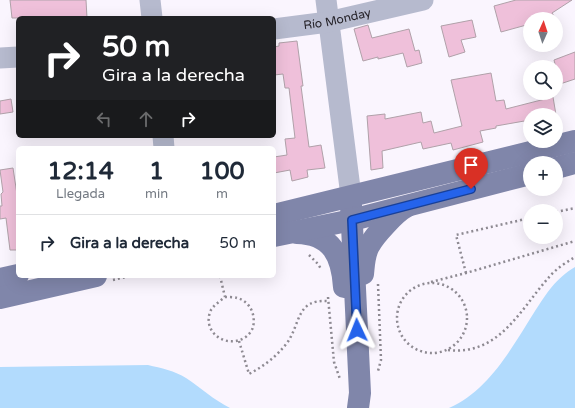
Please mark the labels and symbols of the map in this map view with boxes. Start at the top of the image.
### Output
street label: Río Monday [303,5,373,32]
north arrow [523,12,563,52]
pin [454,148,488,189]
position arrow [336,309,378,351]

